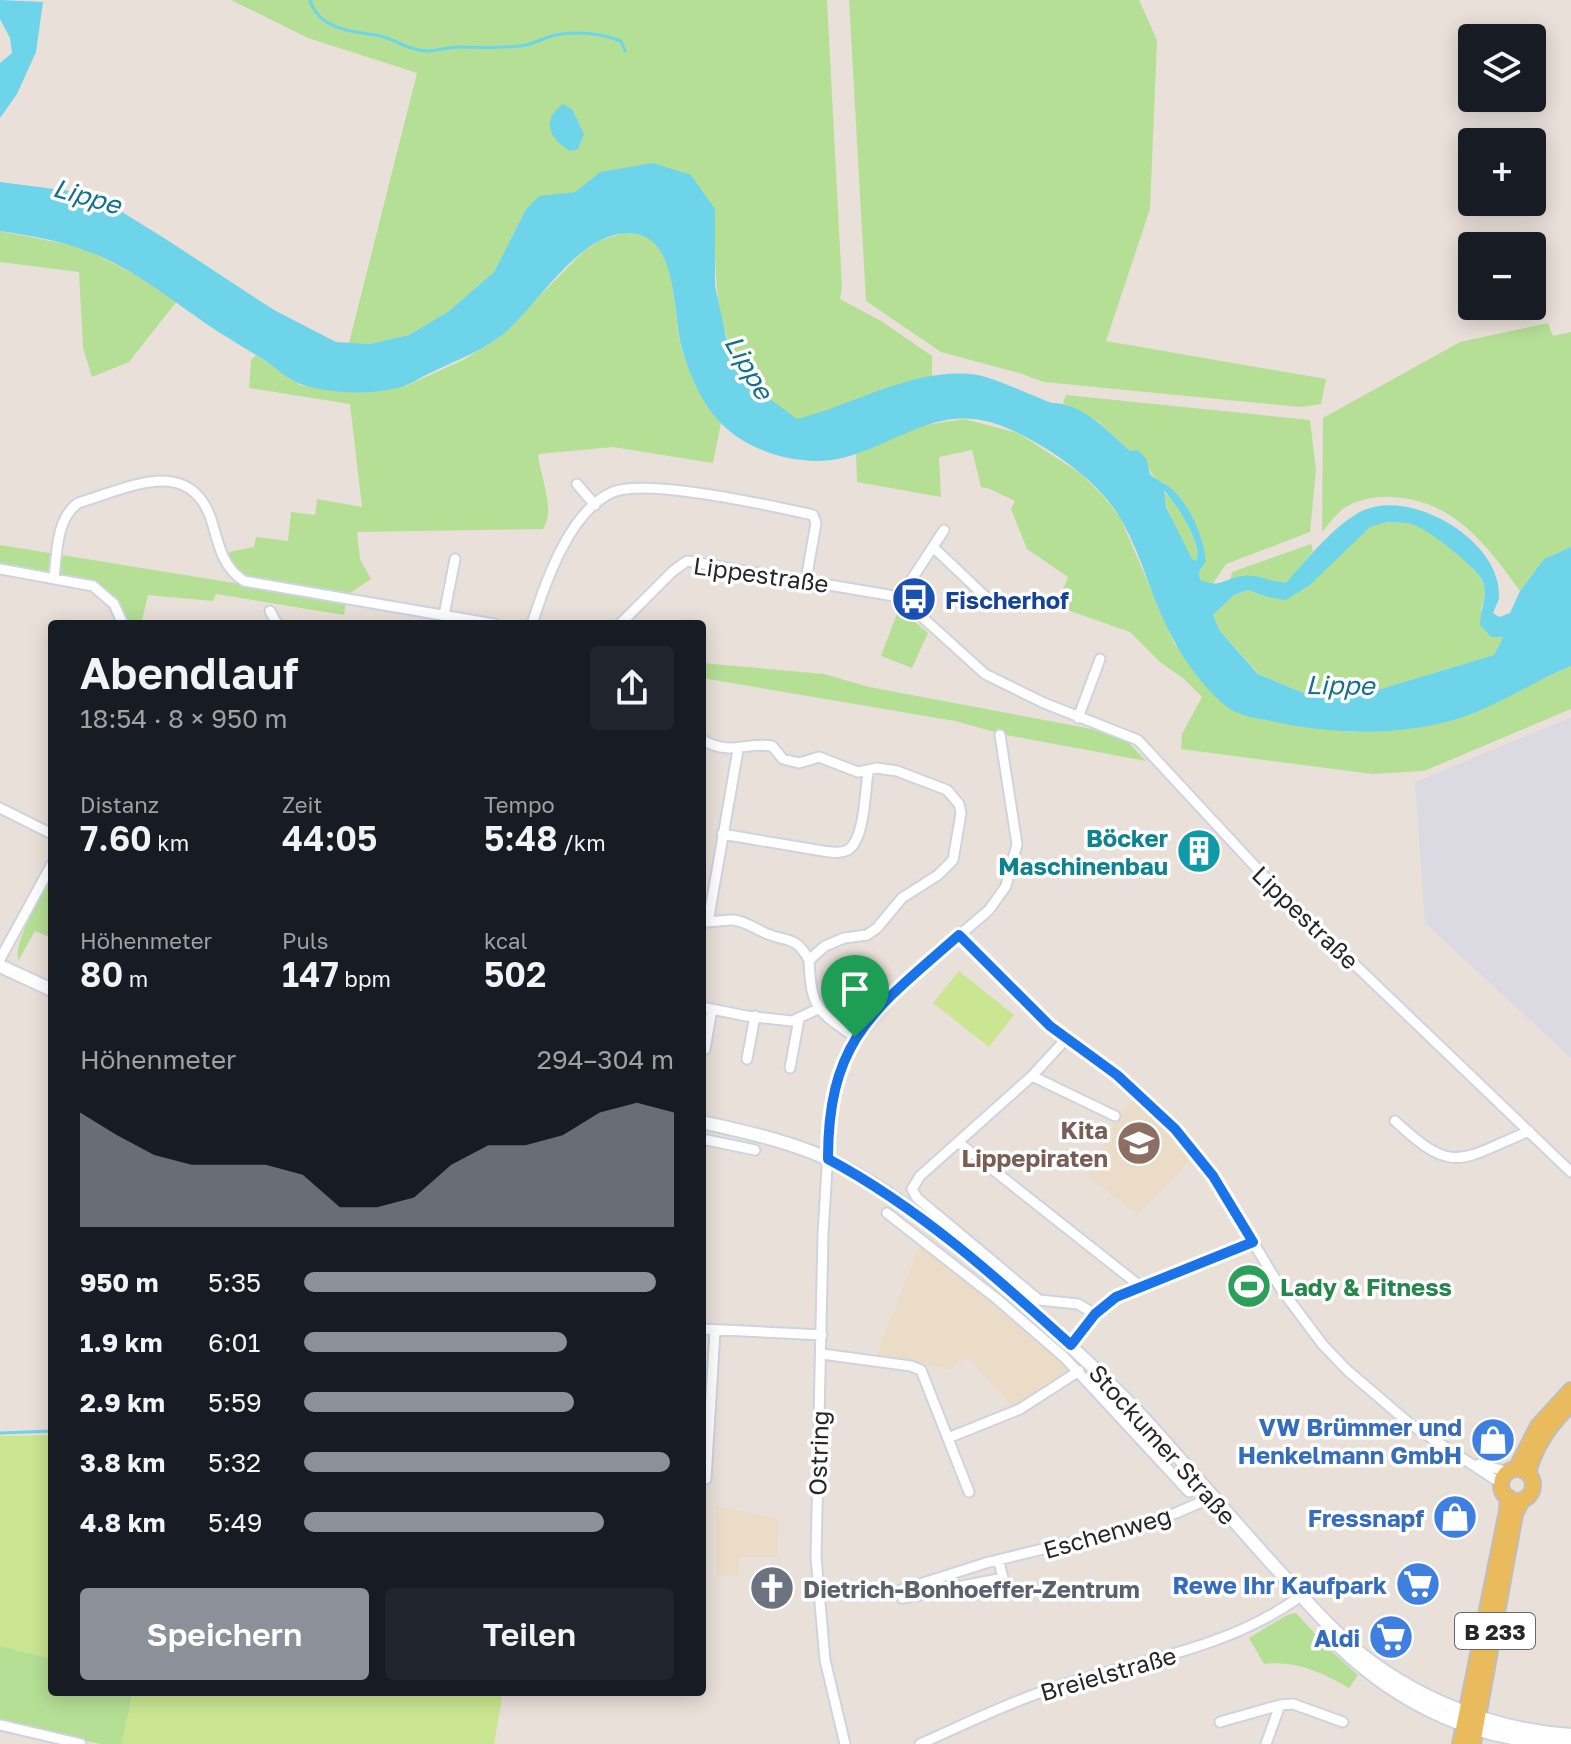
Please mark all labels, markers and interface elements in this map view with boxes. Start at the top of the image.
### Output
map controls [1458,24,1546,320]
button: layers [1458,24,1546,112]
button: + [1458,128,1546,216]
water label: Lippe [50,172,126,221]
button: − [1458,232,1546,320]
water label: Lippe [718,329,781,406]
street label: Lippestraße [691,550,831,598]
bus stop icon: Fischerhof [890,575,938,623]
place label: Fischerhof [945,585,1069,614]
text: Abendlauf [80,646,299,699]
button: share [590,646,674,730]
water label: Lippe [1305,669,1377,701]
text: 18:54 · 8 × 950 m [80,703,288,734]
text: Distanz [80,791,159,818]
text: Zeit [282,791,322,818]
text: Tempo [484,791,555,818]
text: 7.60 [80,818,152,858]
text: 44:05 [282,818,377,858]
text: 5:48 [484,818,558,858]
place label: Böcker Maschinenbau [998,823,1168,880]
building icon: Böcker Maschinenbau [1175,827,1223,875]
text: km [152,829,189,856]
text: /km [558,829,606,856]
street label: Lippestraße [1247,859,1365,975]
text: Höhenmeter [80,927,212,954]
text: Puls [282,927,328,954]
text: kcal [484,927,527,954]
text: 80 [80,954,123,994]
text: 147 [282,954,339,994]
text: 502 [484,954,546,994]
pin [821,955,889,1037]
text: m [123,965,148,992]
text: bpm [339,965,391,992]
icon: arrive [833,967,877,1011]
text: Höhenmeter [80,1044,236,1075]
text: 294–304 m [537,1044,674,1075]
place label: Kita Lippepiraten [962,1115,1108,1172]
school or university icon: Kita Lippepiraten [1115,1119,1163,1167]
sports icon: Lady & Fitness [1225,1262,1273,1310]
text: 950 m [80,1267,159,1298]
text: 5:35 [208,1267,261,1298]
place label: Lady & Fitness [1280,1272,1452,1301]
text: 1.9 km [80,1327,163,1358]
text: 6:01 [208,1327,260,1358]
street label: Stockumer Straße [1083,1358,1243,1530]
text: 2.9 km [80,1387,165,1418]
text: 5:59 [208,1387,262,1418]
street label: Ostring [802,1410,834,1496]
place label: VW Brümmer und Henkelmann GmbH [1238,1412,1462,1469]
shop icon: VW Brümmer und Henkelmann GmbH [1469,1416,1517,1464]
text: 3.8 km [80,1447,165,1478]
text: 5:32 [208,1447,261,1478]
shop icon: Fressnapf [1431,1493,1479,1541]
street label: Eschenweg [1040,1500,1174,1564]
place label: Fressnapf [1308,1503,1424,1532]
text: 4.8 km [80,1507,166,1538]
text: 5:49 [208,1507,262,1538]
supermarket icon: Rewe Ihr Kaufpark [1394,1560,1442,1608]
church icon: Dietrich-Bonhoeffer-Zentrum [748,1564,796,1612]
place label: Rewe Ihr Kaufpark [1173,1570,1387,1599]
place label: Dietrich-Bonhoeffer-Zentrum [803,1574,1140,1603]
button: Speichern [80,1588,369,1680]
button: Teilen [385,1588,674,1680]
supermarket icon: Aldi [1367,1613,1415,1661]
road number: B 233 [1455,1613,1535,1649]
place label: Aldi [1314,1623,1360,1652]
street label: Breielstraße [1037,1640,1179,1706]

